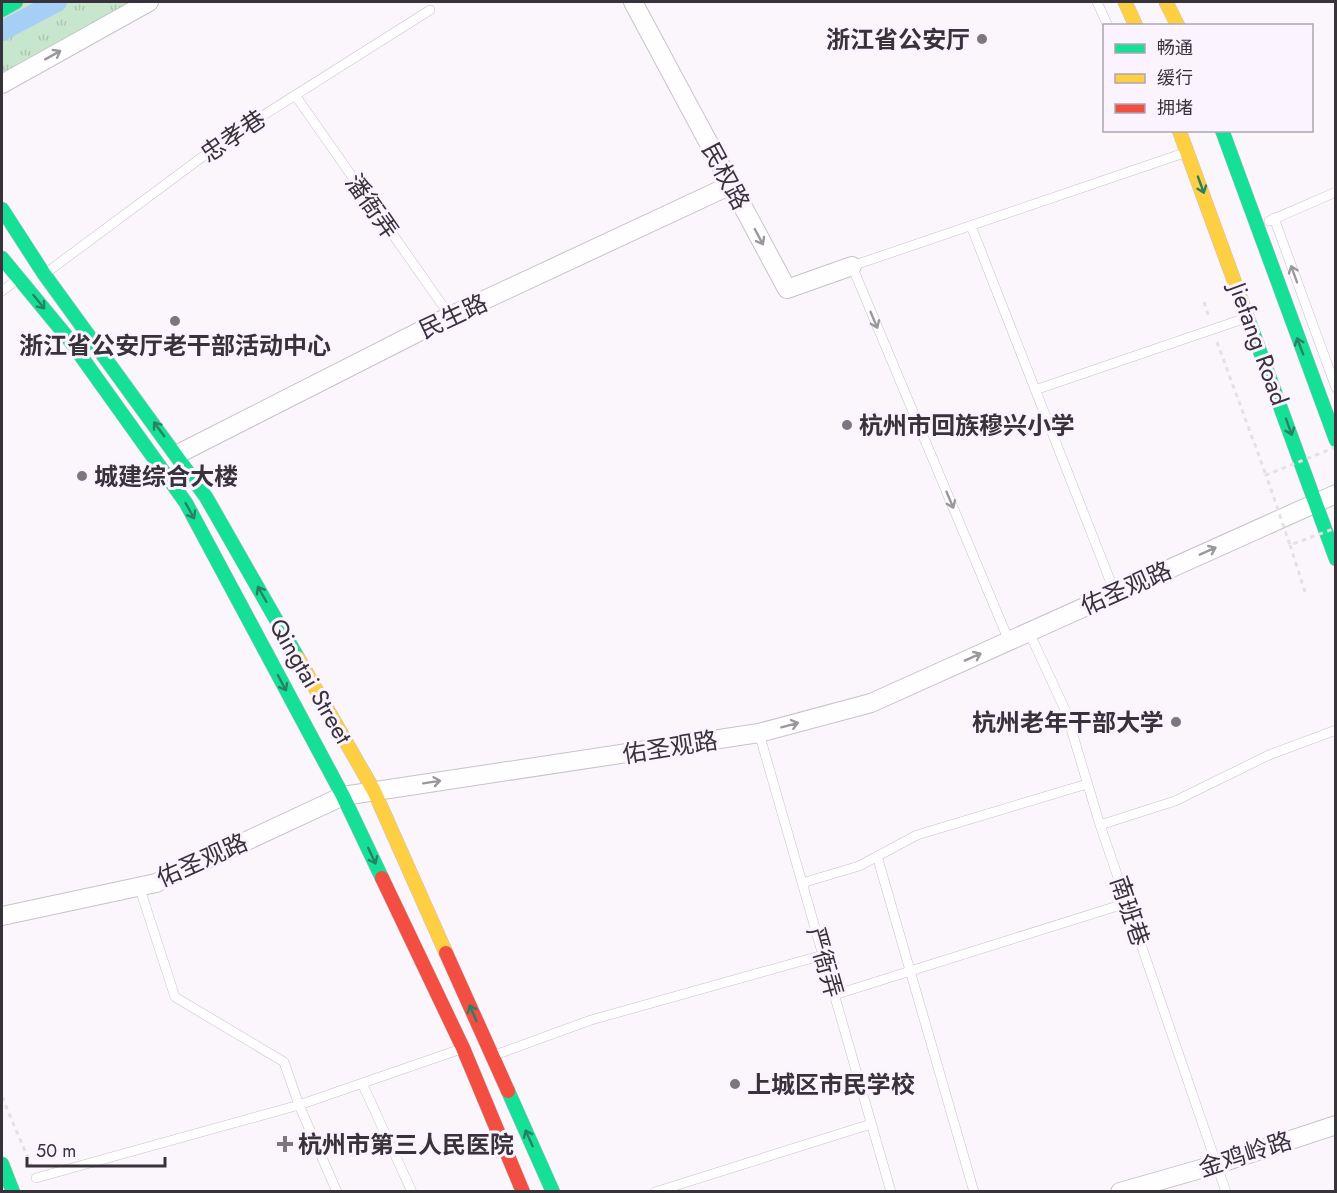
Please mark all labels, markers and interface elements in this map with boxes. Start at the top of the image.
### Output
place label: 浙江省公安厅 [826,22,970,57]
legend [1103,24,1313,132]
marker: 浙江省公安厅 [975,32,989,46]
text: 畅通 [1157,35,1193,61]
one-way arrow [43,49,61,60]
text: 缓行 [1157,65,1193,91]
text: 拥堵 [1157,95,1193,121]
street label: 忠孝巷 [193,101,273,171]
street label: 民权路 [694,136,758,216]
street label: 潘衙弄 [337,166,407,246]
one-way arrow [1196,175,1207,194]
one-way arrow [753,228,765,245]
one-way arrow [1288,265,1299,284]
street label: Jiefang Road [1220,275,1297,410]
street label: 民生路 [413,285,493,347]
one-way arrow [32,294,45,310]
one-way arrow [869,311,880,329]
marker: 浙江省公安厅老干部活动中心 [168,314,182,328]
place label: 浙江省公安厅老干部活动中心 [19,328,331,363]
one-way arrow [1294,337,1305,356]
place label: 杭州市回族穆兴小学 [859,408,1075,443]
one-way arrow [1285,417,1296,436]
marker: 杭州市回族穆兴小学 [840,418,854,432]
one-way arrow [153,421,166,437]
place label: 城建综合大楼 [94,459,238,494]
marker: 城建综合大楼 [75,469,89,483]
one-way arrow [945,491,956,509]
one-way arrow [185,502,196,520]
one-way arrow [1198,545,1216,556]
street label: 佑圣观路 [1075,552,1177,624]
one-way arrow [256,586,267,604]
street label: Qingtai Street [261,612,361,750]
one-way arrow [963,651,981,662]
one-way arrow [276,674,288,691]
place label: 杭州老年干部大学 [972,705,1164,740]
marker: 杭州老年干部大学 [1169,715,1183,729]
one-way arrow [780,719,799,730]
street label: 佑圣观路 [620,722,720,772]
one-way arrow [422,777,441,788]
street label: 佑圣观路 [151,824,253,896]
one-way arrow [366,847,378,865]
street label: 南班巷 [1102,871,1158,951]
street label: 严衙弄 [798,923,852,1001]
one-way arrow [467,1004,478,1022]
place label: 上城区市民学校 [747,1067,915,1102]
marker: 上城区市民学校 [728,1077,742,1091]
street label: 金鸡岭路 [1194,1123,1296,1185]
place label: 杭州市第三人民医院 [298,1127,514,1162]
one-way arrow [522,1129,533,1147]
scale bar [27,1130,165,1168]
marker: 杭州市第三人民医院 [276,1135,294,1153]
text: 50 m [36,1138,76,1164]

